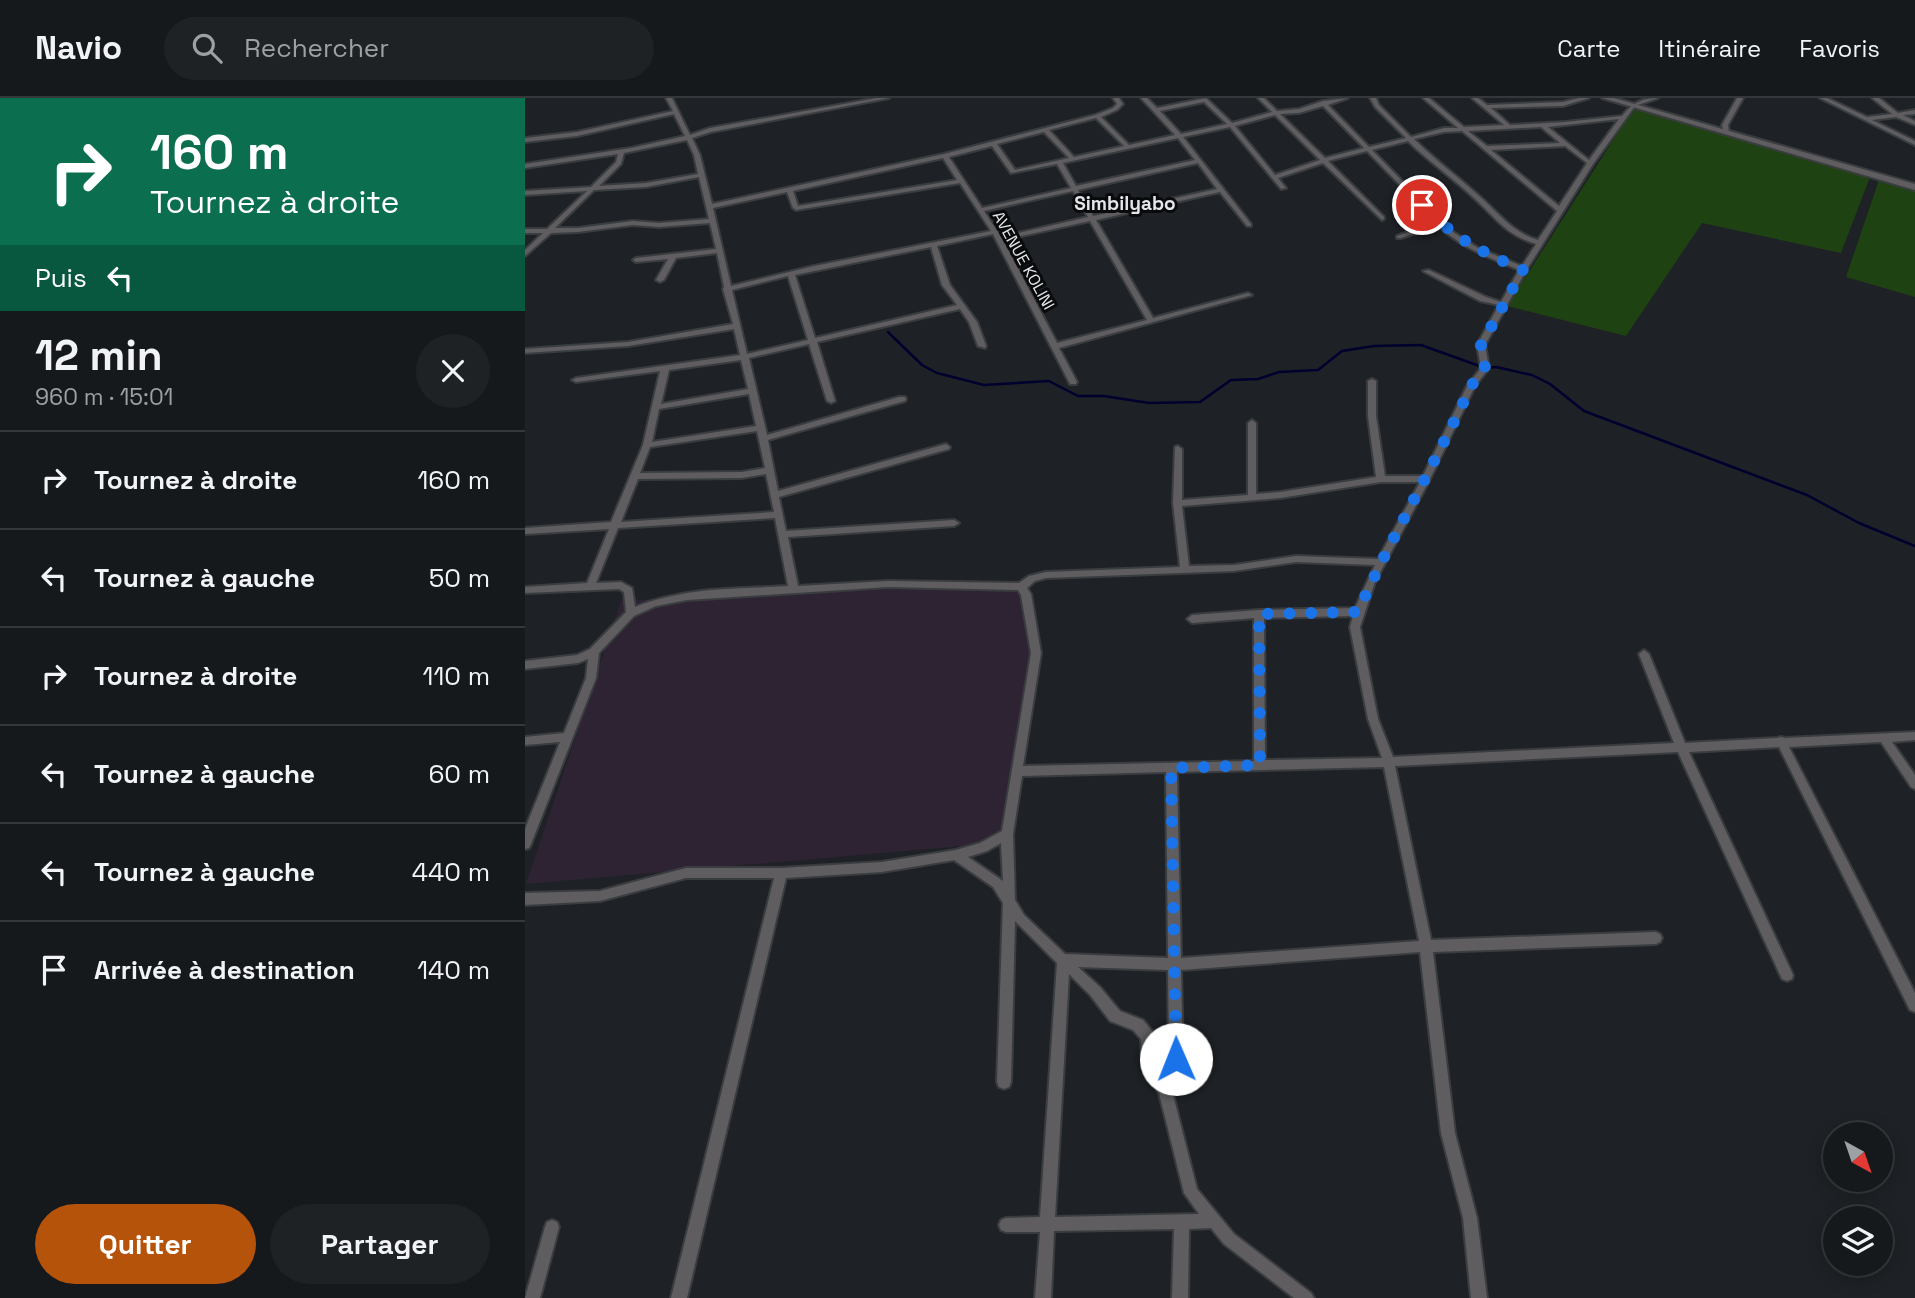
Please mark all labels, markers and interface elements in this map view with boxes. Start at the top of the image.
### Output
search box [164,17,654,80]
text: Navio [35,27,122,69]
icon: search [188,29,226,67]
text: Rechercher [244,31,389,65]
text: Carte [1557,33,1620,64]
text: Itinéraire [1658,33,1761,64]
text: Favoris [1799,33,1880,64]
text: 160 m [150,121,288,183]
icon: right [35,126,126,217]
pin [1392,175,1452,235]
text: Tournez à droite [150,182,399,222]
icon: arrive [1403,186,1441,224]
district label: Simbilyabo [1074,191,1176,216]
street label: AVENUE KOLINI [988,207,1059,313]
icon: left [101,259,139,297]
text: Puis [35,261,87,295]
text: 12 min [35,329,163,382]
button: close [416,334,490,408]
text: 960 m · 15:01 [35,382,173,412]
icon: right [35,461,73,499]
text: Tournez à droite [94,463,297,497]
text: 160 m [418,463,490,497]
icon: left [35,559,73,597]
text: Tournez à gauche [94,561,315,595]
text: 50 m [429,561,490,595]
icon: right [35,657,73,695]
text: Tournez à droite [94,659,297,693]
text: 110 m [423,659,490,693]
icon: left [35,755,73,793]
text: Tournez à gauche [94,757,315,791]
text: 60 m [428,757,490,791]
icon: left [35,853,73,891]
text: Tournez à gauche [94,855,315,889]
text: 440 m [412,855,490,889]
icon: arrive [35,951,73,989]
text: Arrivée à destination [94,953,355,987]
text: 140 m [417,953,490,987]
position arrow [1139,1022,1213,1096]
north arrow [1823,1122,1893,1192]
map controls [1823,1122,1893,1276]
button: Quitter [35,1204,256,1284]
button: Partager [270,1204,490,1284]
button: layers [1823,1206,1893,1276]

